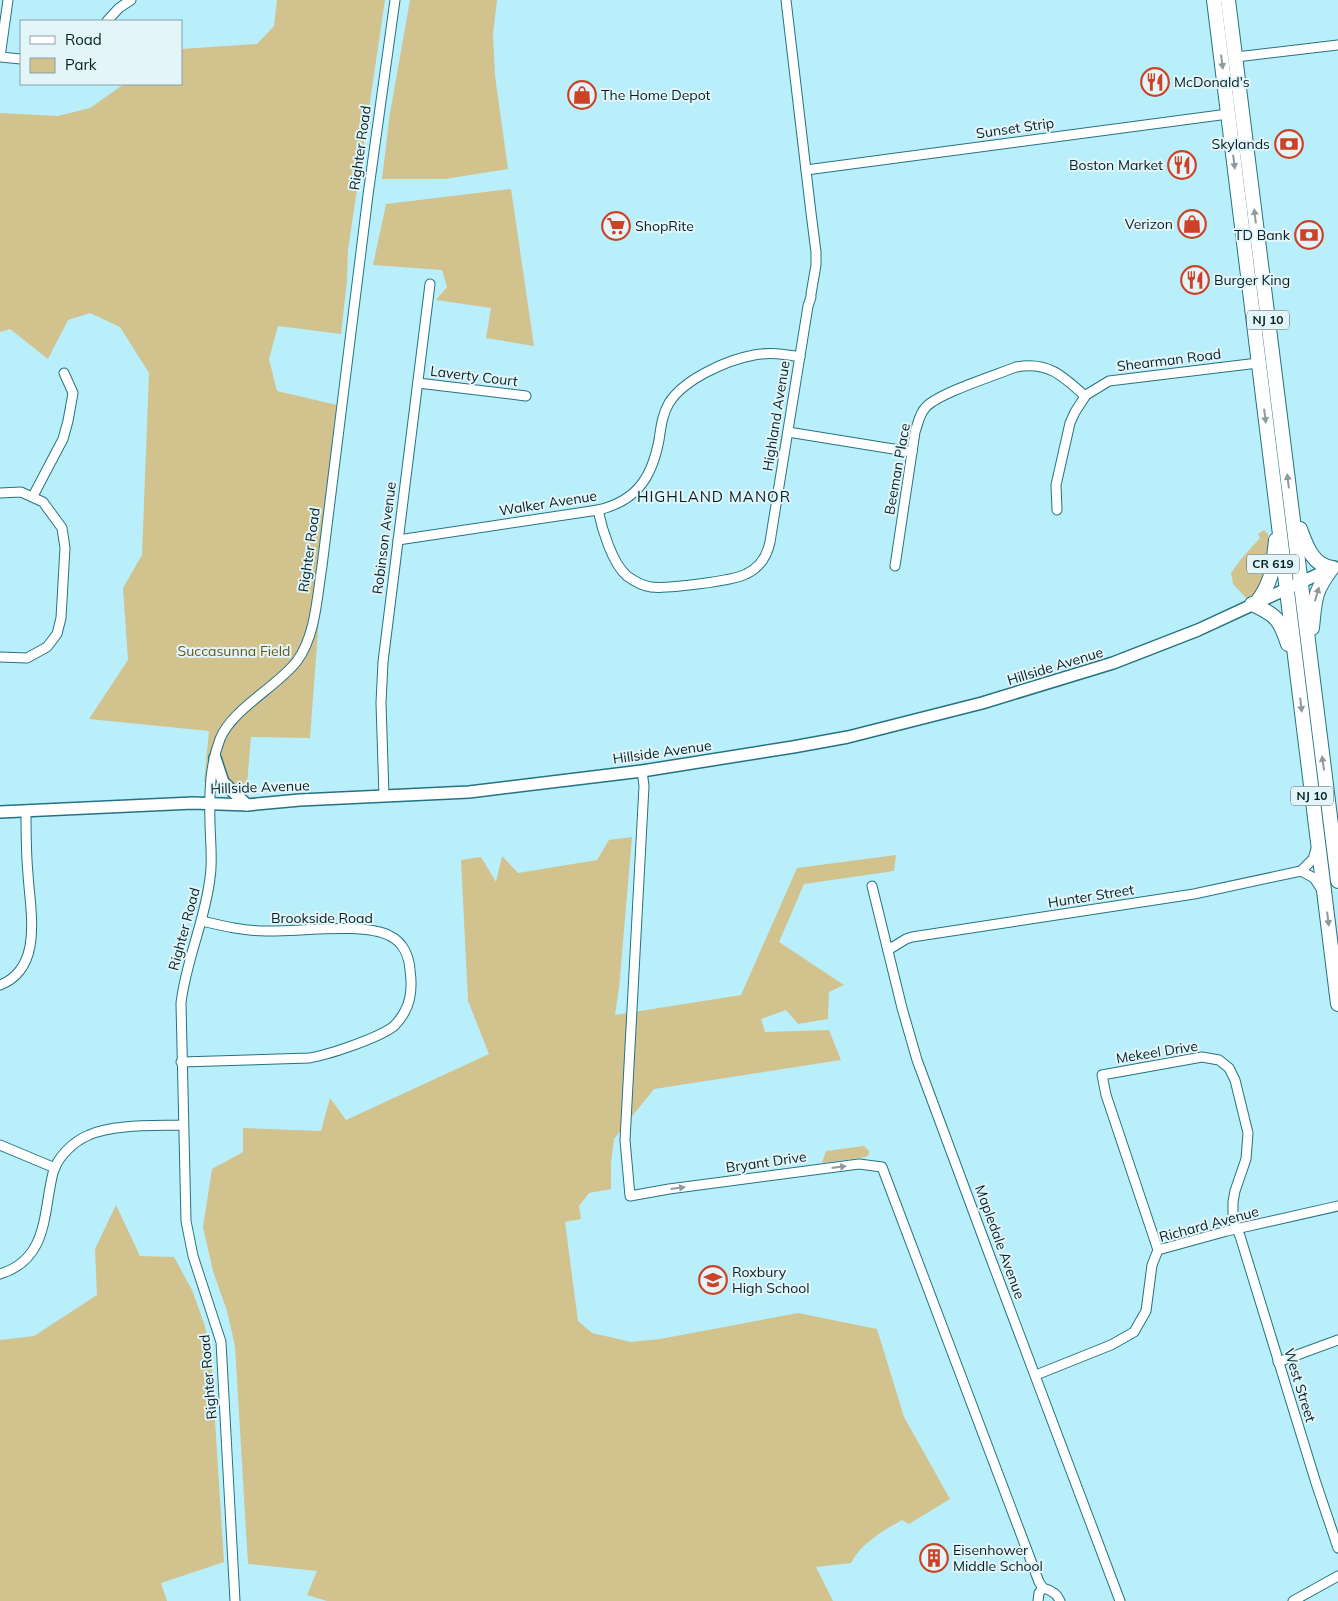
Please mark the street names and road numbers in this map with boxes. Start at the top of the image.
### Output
street label: Righter Road [345,105,375,191]
street label: Sunset Strip [975,114,1055,142]
road number: NJ 10 [1247,310,1289,330]
street label: Shearman Road [1116,345,1222,375]
street label: Highland Avenue [758,360,794,472]
street label: Laverty Court [429,362,519,390]
street label: Beeman Place [880,422,914,516]
street label: Robinson Avenue [368,481,400,595]
street label: Walker Avenue [498,486,598,520]
street label: Righter Road [294,507,324,593]
road number: CR 619 [1247,554,1299,574]
street label: Hillside Avenue [1005,643,1105,689]
street label: Hillside Avenue [612,736,712,768]
street label: Hillside Avenue [210,776,310,798]
road number: NJ 10 [1291,786,1333,806]
street label: Hunter Street [1047,880,1135,912]
street label: Righter Road [164,886,204,972]
street label: Brookside Road [271,909,373,927]
street label: Mekeel Drive [1115,1037,1199,1067]
street label: Bryant Drive [724,1147,808,1177]
street label: Mapledale Avenue [971,1183,1029,1301]
street label: Richard Avenue [1157,1202,1261,1246]
street label: Righter Road [195,1334,221,1420]
street label: West Street [1280,1346,1320,1424]

